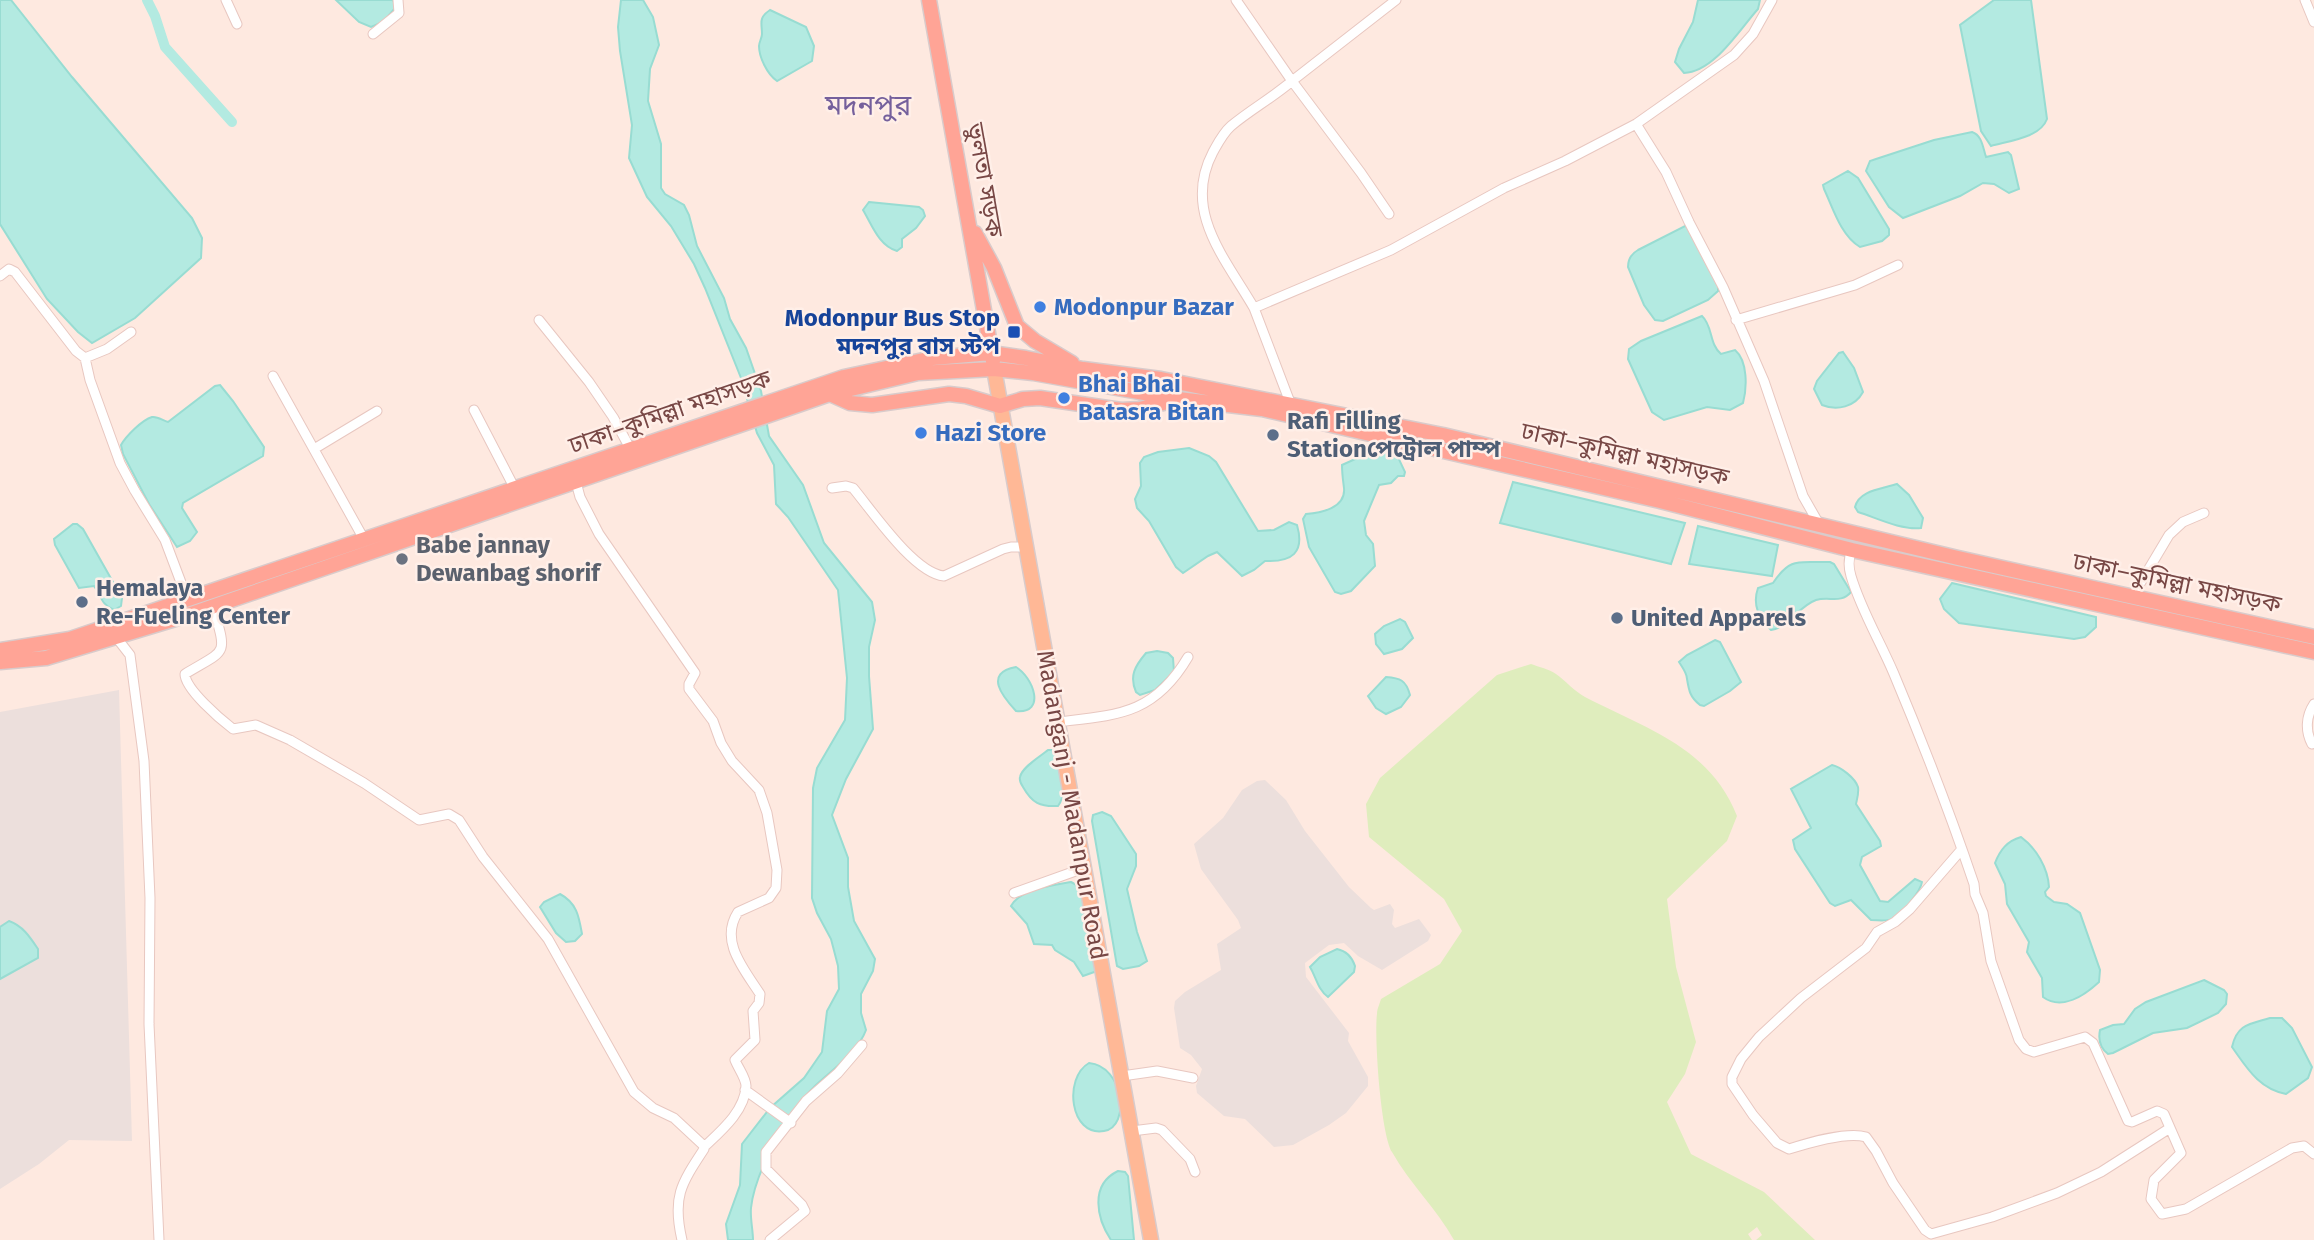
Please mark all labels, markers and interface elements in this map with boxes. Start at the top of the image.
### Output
district label: মদনপুর [824,89,911,122]
street label: ভুলতা সড়ক [960,120,1009,240]
place label: Modonpur Bazar [1054,293,1234,321]
marker: Modonpur Bazar [1032,299,1048,315]
place label: Modonpur Bus Stop মদনপুর বাস স্টপ [785,304,1000,360]
marker: Modonpur Bus Stop মদনপুর বাস স্টপ [1006,324,1022,340]
street label: ঢাকা–কুমিল্লা মহাসড়ক [564,364,775,460]
place label: Bhai Bhai Batasra Bitan [1078,370,1225,426]
marker: Bhai Bhai Batasra Bitan [1056,390,1072,406]
place label: Rafi Filling Stationপেট্রোল পাম্প [1287,407,1501,463]
street label: ঢাকা–কুমিল্লা মহাসড়ক [1517,416,1732,492]
place label: Hazi Store [935,419,1046,447]
marker: Hazi Store [913,425,929,441]
marker: Rafi Filling Stationপেট্রোল পাম্প [1265,427,1281,443]
place label: Babe jannay Dewanbag shorif [416,531,602,587]
street label: ঢাকা–কুমিল্লা মহাসড়ক [2069,547,2284,619]
marker: Babe jannay Dewanbag shorif [394,551,410,567]
place label: Hemalaya Re-Fueling Center [96,574,290,630]
marker: Hemalaya Re-Fueling Center [74,594,90,610]
place label: United Apparels [1631,604,1806,632]
marker: United Apparels [1609,610,1625,626]
street label: Madanganj - Madanpur Road [1031,648,1113,962]

